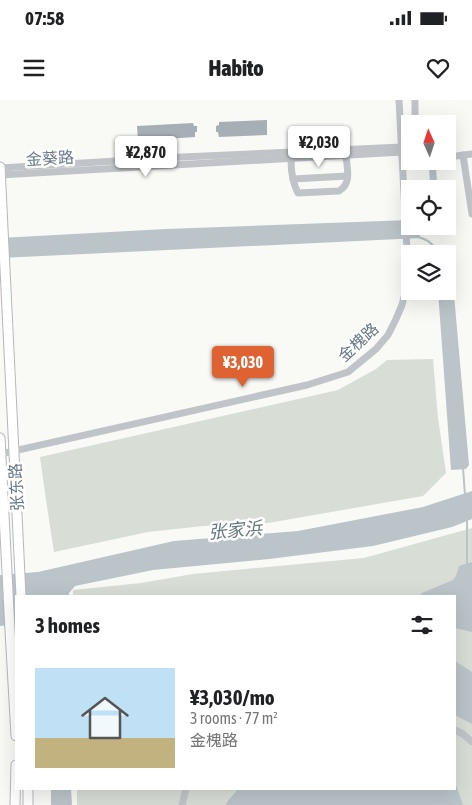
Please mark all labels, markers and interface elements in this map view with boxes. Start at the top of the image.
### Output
text: 07:58 [25,7,64,29]
icon: menu [20,54,48,82]
icon: heart [424,54,452,82]
text: Habito [209,55,263,81]
north arrow [401,115,456,170]
map controls [401,115,456,300]
pin: ¥2,030 [278,126,360,168]
text: ¥2,030 [299,133,339,151]
pin: ¥2,870 [105,136,187,178]
text: ¥2,870 [126,143,166,161]
street label: 金葵路 [26,148,74,168]
button: locate [401,180,456,235]
button: layers [401,245,456,300]
street label: 金槐路 [334,319,382,365]
pin: ¥3,030 [202,346,284,388]
text: ¥3,030 [223,353,263,371]
street label: 张东路 [6,463,26,511]
water label: 张家浜 [207,517,265,543]
icon: filters [408,611,436,639]
text: 3 homes [35,613,100,637]
text: ¥3,030/mo [190,685,275,709]
icon: home [75,688,135,748]
text: 3 rooms · 77 m² [190,709,278,727]
text: 金槐路 [190,731,238,749]

